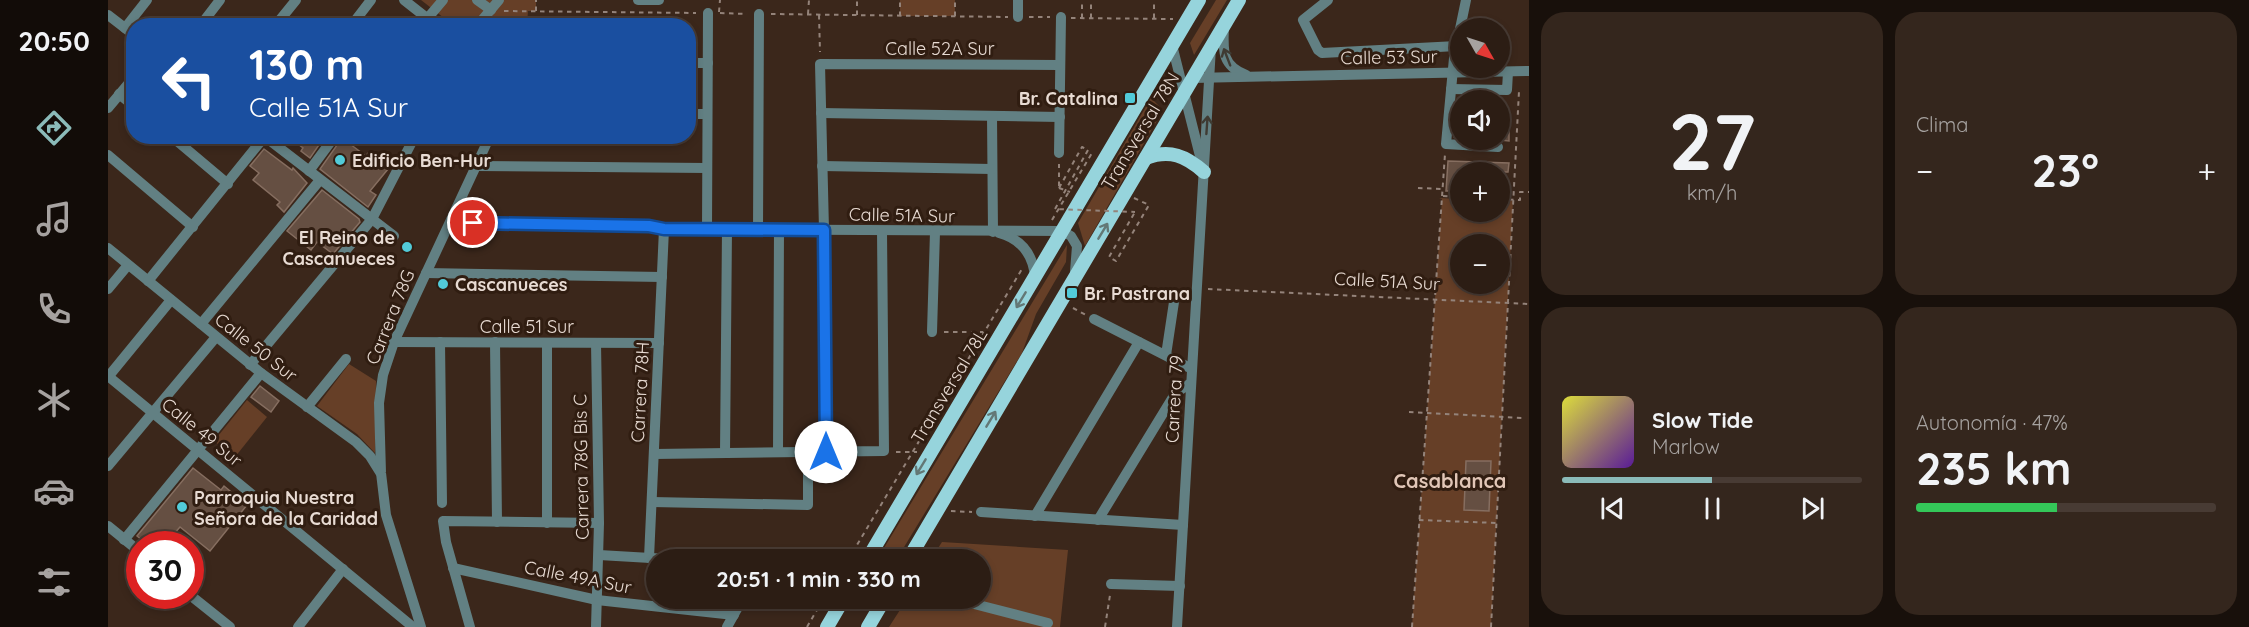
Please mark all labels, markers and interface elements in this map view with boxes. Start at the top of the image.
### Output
north arrow [1450,18,1510,78]
map controls [1450,18,1510,294]
text: 20:50 [18,24,90,58]
street label: Calle 52A Sur [885,37,995,60]
text: 130 m [249,38,364,91]
icon: left [150,42,228,120]
street label: Calle 53 Sur [1340,45,1438,69]
one-way arrow [1221,48,1232,66]
street label: Transversal 78N [1096,68,1184,194]
place label: Br. Catalina [1019,87,1118,110]
text: Calle 51A Sur [249,90,408,124]
button: sound [1450,90,1510,150]
marker: Br. Catalina [1123,91,1137,105]
text: 27 [1668,92,1756,190]
icon: directions [33,107,75,149]
text: Clima [1916,112,1968,137]
one-way arrow [1201,115,1212,135]
text: 23° [2032,142,2099,198]
place label: Edificio Ben-Hur [352,149,492,172]
text: − [1916,150,1933,191]
text: + [2197,150,2216,191]
marker: Edificio Ben-Hur [333,153,347,167]
button: + [1450,162,1510,222]
text: km/h [1687,180,1737,205]
pin [447,197,498,248]
icon: music [33,198,75,240]
street label: Calle 51A Sur [849,203,955,227]
icon: arrive [456,206,489,239]
one-way arrow [1097,223,1109,240]
place label: El Reino de Cascanueces [283,226,395,270]
button: − [1450,234,1510,294]
marker: El Reino de Cascanueces [400,240,414,254]
street label: Carrera 78G [361,266,419,368]
street label: Calle 51A Sur [1333,267,1441,295]
place label: Cascanueces [455,273,568,296]
marker: Cascanueces [436,277,450,291]
place label: Br. Pastrana [1084,282,1190,305]
marker: Br. Pastrana [1065,286,1079,300]
icon: phone [33,288,75,330]
one-way arrow [1015,291,1027,308]
street label: Calle 50 Sur [210,308,302,386]
street label: Calle 51 Sur [480,315,574,338]
street label: Transversal 78L [906,324,993,448]
street label: Carrera 78H [626,341,654,443]
street label: Carrera 79 [1160,354,1188,444]
icon: climate [33,379,75,421]
street label: Calle 49 Sur [157,392,247,472]
street label: Carrera 78G Bis C [568,394,594,540]
text: Slow Tide [1652,406,1753,434]
text: Autonomía · 47% [1916,410,2068,435]
one-way arrow [986,411,998,428]
position arrow [794,420,858,484]
text: Marlow [1652,434,1720,459]
text: 235 km [1916,440,2071,496]
one-way arrow [915,458,927,475]
district label: Casablanca [1394,468,1506,493]
icon: car [33,470,75,512]
place label: Parroquia Nuestra Señora de la Caridad [194,486,378,530]
icon: previous [1596,492,1629,525]
icon: pause [1696,492,1729,525]
icon: next [1796,492,1829,525]
marker: Parroquia Nuestra Señora de la Caridad [175,500,189,514]
speed limit sign: 30 [126,531,204,609]
street label: Calle 49A Sur [522,555,634,599]
icon: filters [33,561,75,603]
text: 20:51 · 1 min · 330 m [716,565,921,593]

